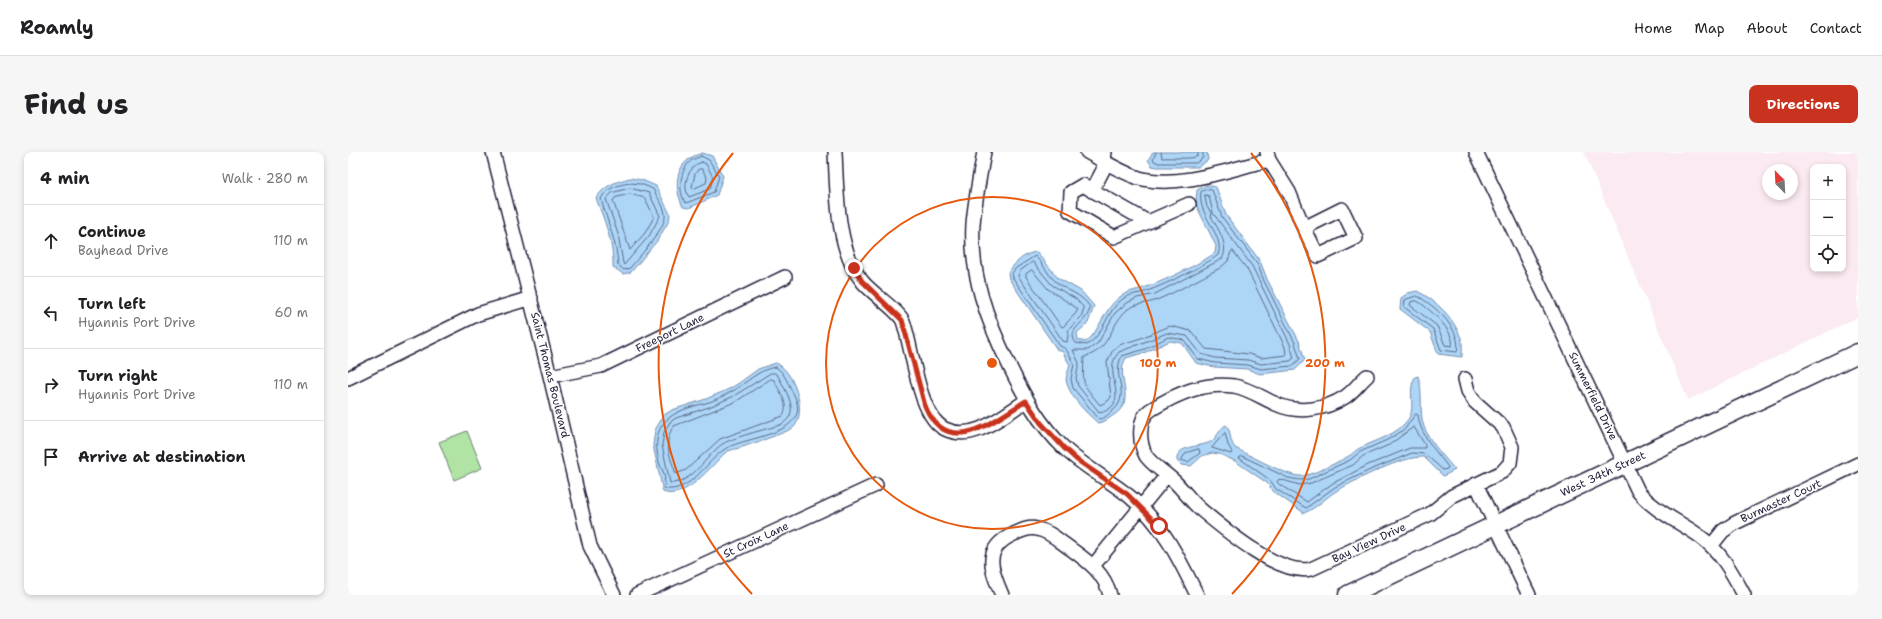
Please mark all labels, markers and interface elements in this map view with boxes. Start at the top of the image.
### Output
text: Roamly [20,15,94,40]
text: Home [1634,19,1673,37]
text: Map [1695,19,1725,37]
text: About [1747,19,1788,37]
text: Contact [1810,19,1862,37]
text: Find us [24,85,129,123]
button: Directions [1749,85,1858,123]
north arrow [1762,164,1798,200]
map controls [1810,164,1846,272]
button: + [1810,164,1846,200]
text: 4 min [40,167,90,189]
text: Walk · 280 m [222,170,308,187]
button: − [1810,200,1846,236]
text: Continue [78,222,146,242]
icon: ahead [40,230,62,252]
text: 110 m [273,232,308,249]
button: locate [1810,236,1846,272]
text: Bayhead Drive [78,242,169,259]
route end [845,259,863,277]
text: Turn left [78,294,146,314]
icon: left [40,302,62,324]
text: 60 m [275,304,308,321]
street label: Freeport Lane [633,310,707,356]
street label: Saint Thomas Boulevard [527,311,573,439]
text: Hyannis Port Drive [78,314,196,331]
street label: Summerfield Drive [1565,349,1621,443]
text: 100 m [1140,355,1177,371]
text: 200 m [1305,355,1345,371]
centre of rings [985,356,999,370]
text: Turn right [78,366,158,386]
icon: right [40,374,62,396]
text: 110 m [273,376,308,393]
text: Hyannis Port Drive [78,386,196,403]
icon: arrive [40,446,62,468]
text: Arrive at destination [78,447,246,467]
street label: West 34th Street [1558,448,1648,500]
street label: Burmaster Court [1738,476,1824,526]
route start [1150,517,1168,535]
street label: St Croix Lane [721,518,791,562]
street label: Bay View Drive [1330,519,1408,567]

